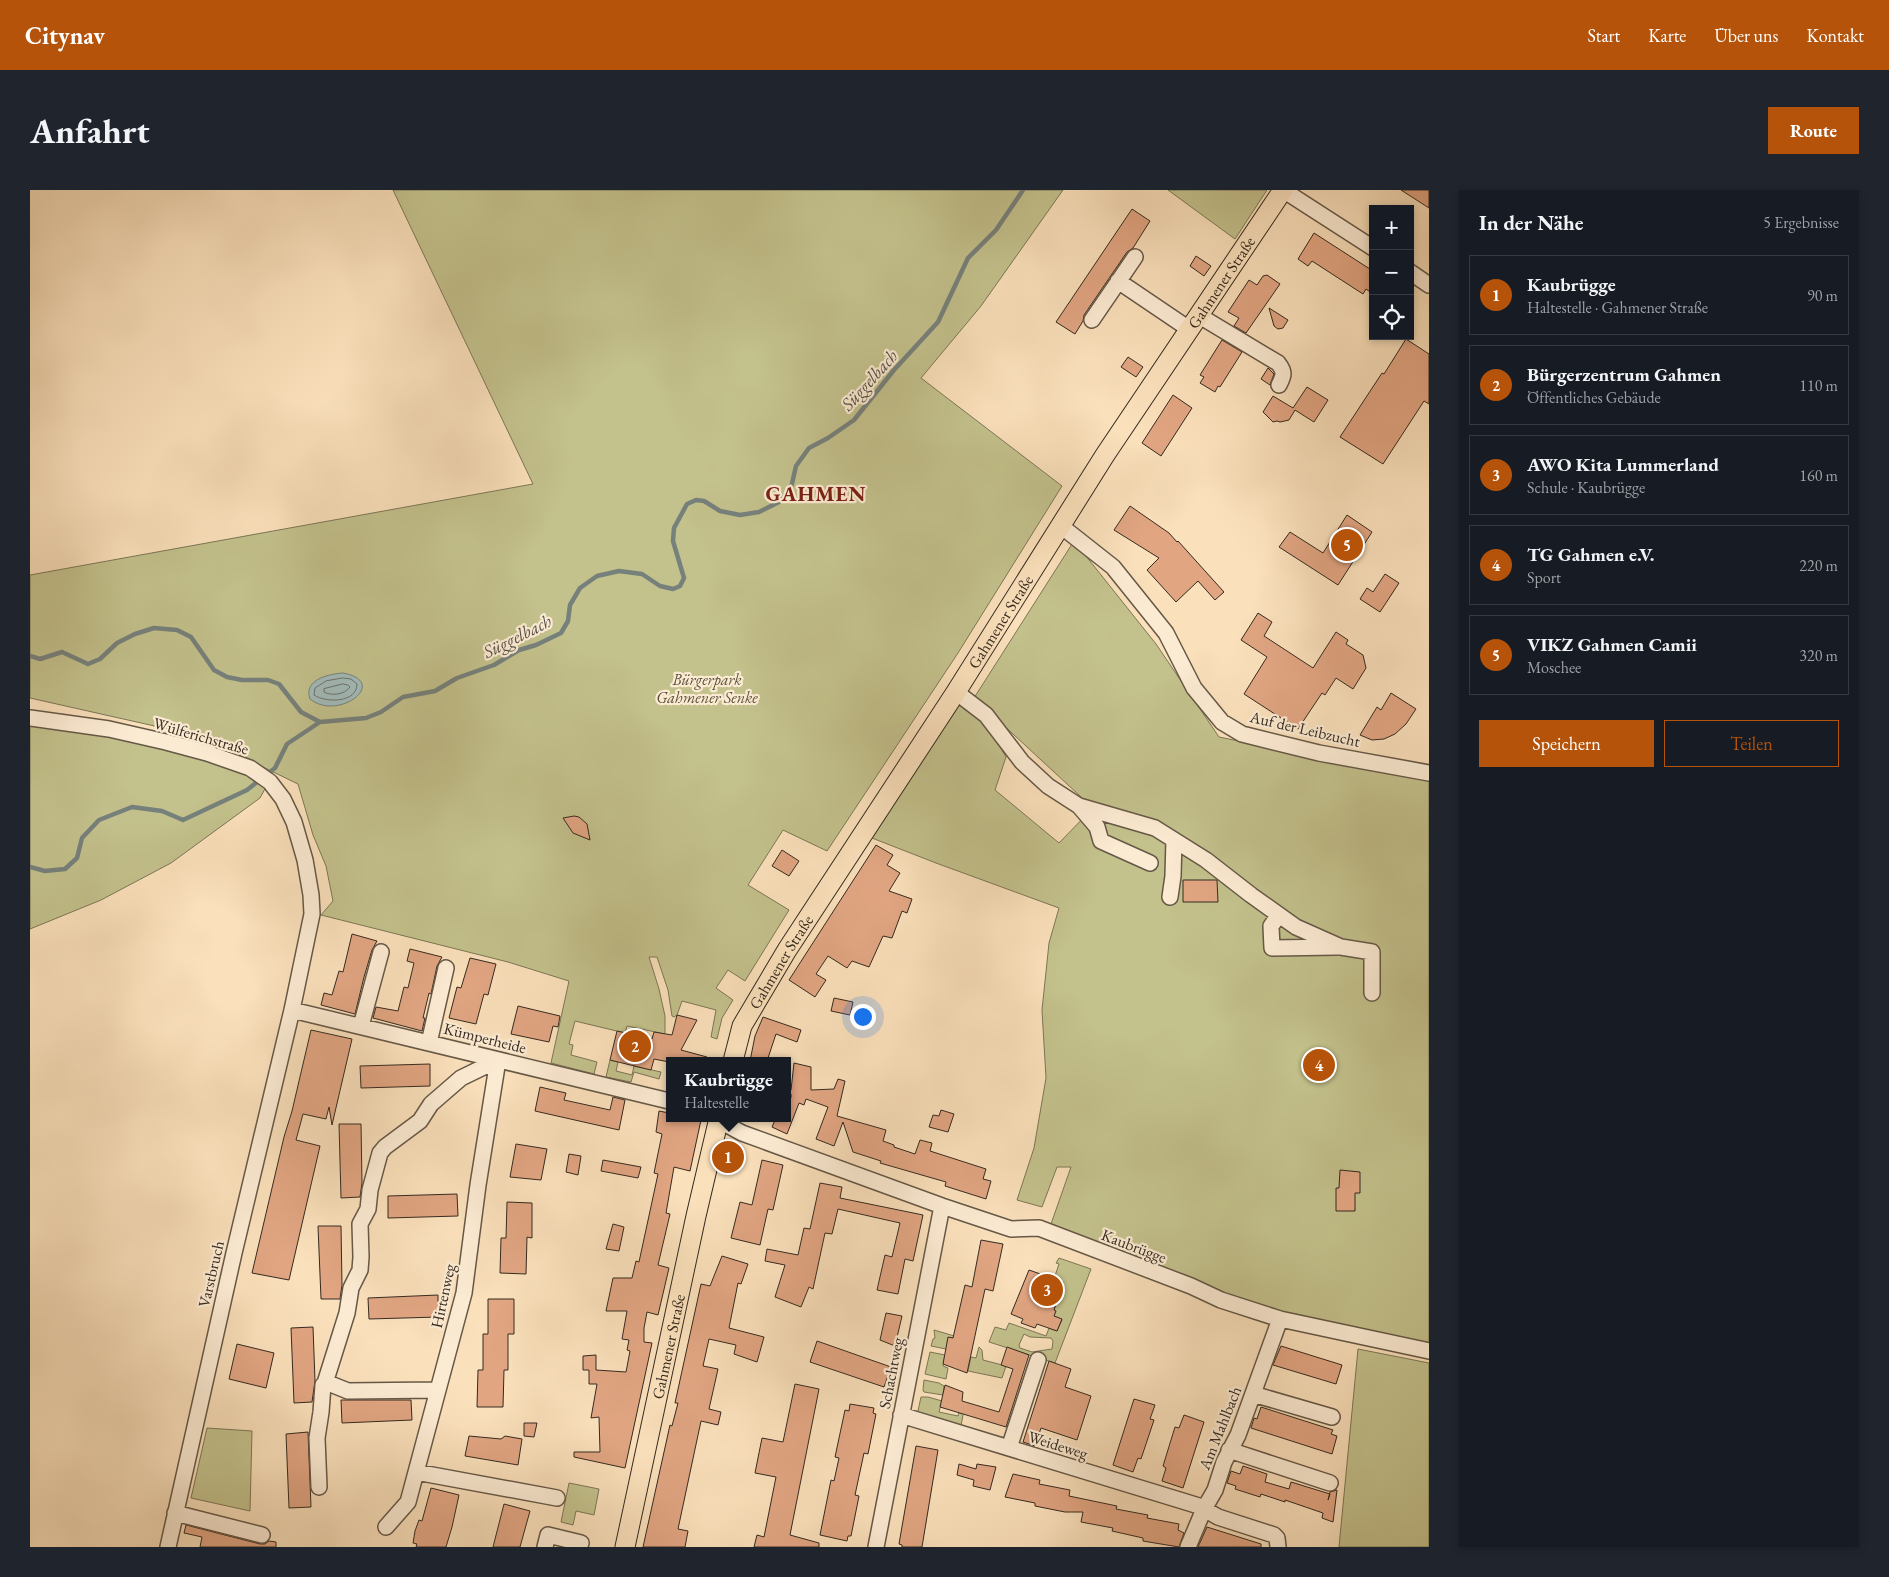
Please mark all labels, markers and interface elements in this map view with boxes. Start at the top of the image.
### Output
text: Citynav [25,20,105,51]
text: Start [1587,24,1620,47]
text: Karte [1648,24,1686,47]
text: Über uns [1714,24,1778,47]
text: Kontakt [1806,24,1864,47]
button: Route [1768,107,1859,154]
text: Anfahrt [30,108,150,153]
map controls [1369,205,1414,340]
button: + [1369,205,1414,250]
text: In der Nähe [1479,209,1584,236]
text: 5 Ergebnisse [1763,212,1839,233]
street label: Gahmener Straße [1183,232,1260,332]
button: − [1369,250,1414,295]
text: Kaubrügge [1527,272,1616,297]
text: 1 [1492,285,1500,306]
text: 90 m [1807,285,1838,306]
button: locate [1369,295,1414,340]
text: Haltestelle · Gahmener Straße [1527,297,1708,318]
water label: Süggelbach [835,345,903,417]
text: Bürgerzentrum Gahmen [1527,362,1721,387]
text: 2 [1492,375,1500,396]
text: 110 m [1799,375,1838,396]
text: Öffentliches Gebäude [1527,387,1661,408]
text: AWO Kita Lummerland [1527,452,1719,477]
text: 3 [1492,465,1500,486]
text: 160 m [1799,465,1838,486]
text: Schule · Kaubrügge [1527,477,1645,498]
district label: GAHMEN [765,480,867,507]
pin: 5 [1331,526,1363,564]
text: TG Gahmen e.V. [1527,542,1654,567]
text: 4 [1492,555,1500,576]
text: 220 m [1799,555,1838,576]
text: Sport [1527,567,1561,588]
street label: Gahmener Straße [963,571,1038,672]
water label: Süggelbach [478,609,556,664]
text: VIKZ Gahmen Camii [1527,632,1697,657]
text: 5 [1492,645,1500,666]
text: 320 m [1799,645,1838,666]
text: Moschee [1527,657,1581,678]
park label: Bürgerpark Gahmener Senke [656,669,758,708]
street label: Auf der Leibzucht [1247,706,1362,752]
street label: Wülferichstraße [151,712,251,760]
button: Speichern [1479,720,1654,767]
button: Teilen [1664,720,1839,767]
street label: Gahmener Straße [744,911,818,1013]
your location [850,1004,876,1030]
street label: Kümperheide [442,1018,528,1058]
pin: 2 [619,1027,651,1065]
pin: 4 [1303,1046,1335,1084]
popup [666,1057,791,1122]
text: Kaubrügge [684,1067,773,1092]
text: Haltestelle [684,1092,749,1113]
pin: 1 [712,1138,744,1176]
street label: Kaubrügge [1099,1224,1169,1268]
street label: Varstbruch [193,1239,229,1309]
street label: Hirtenweg [426,1261,460,1330]
pin: 3 [1031,1271,1063,1309]
street label: Gahmener Straße [647,1292,689,1401]
street label: Schachtweg [874,1335,908,1410]
street label: Am Mahlbach [1193,1383,1246,1474]
street label: Weideweg [1026,1426,1091,1464]

